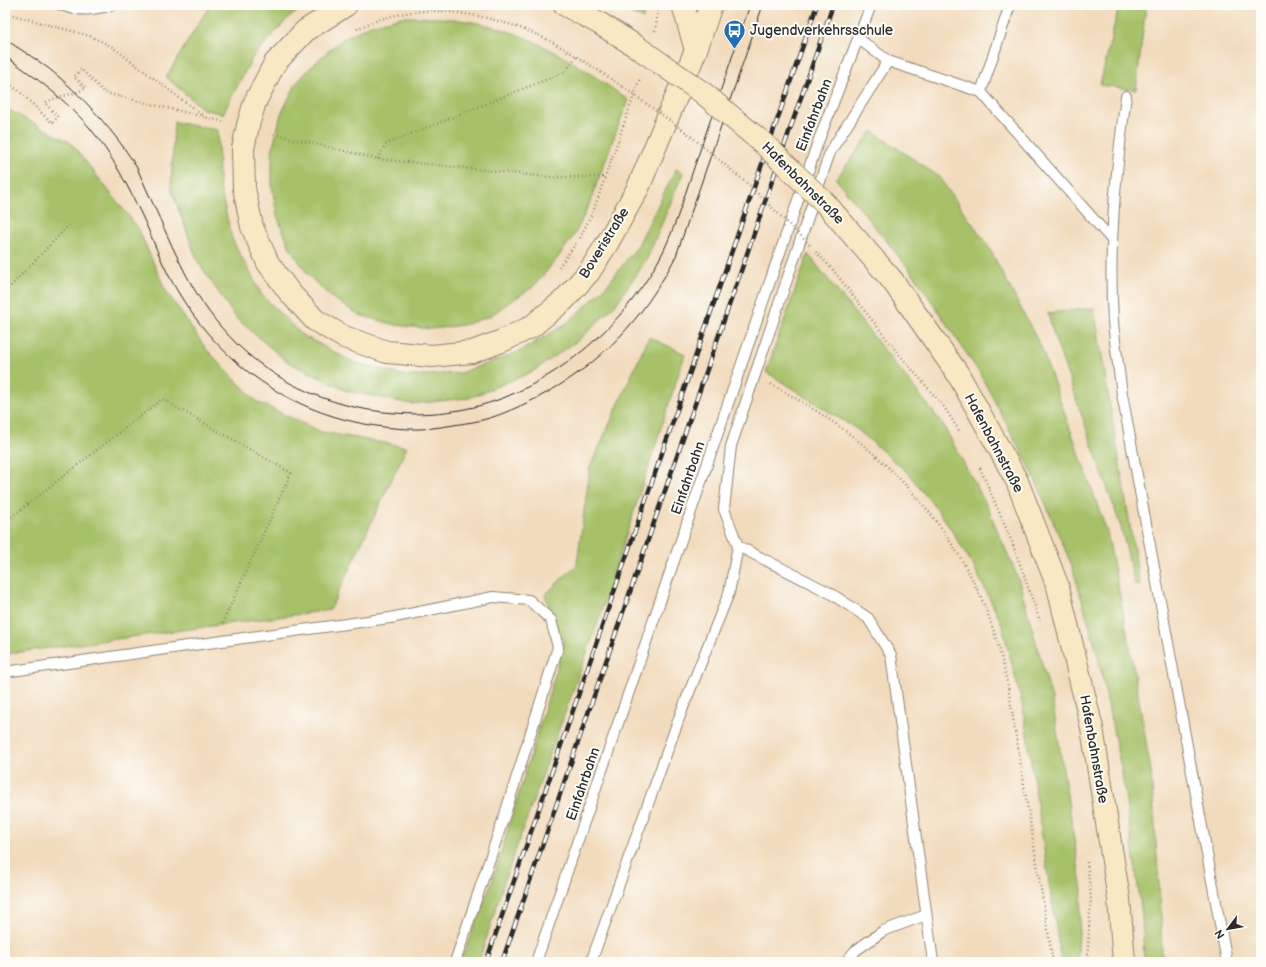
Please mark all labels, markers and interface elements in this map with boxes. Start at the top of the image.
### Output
bus stop icon: Jugendverkehrsschule [722,17,748,50]
place label: Jugendverkehrsschule [750,22,893,39]
street label: Einfahrbahn [792,76,836,154]
street label: Hafenbahnstraße [758,138,848,228]
street label: Boveristraße [575,204,633,282]
street label: Hafenbahnstraße [961,391,1027,495]
street label: Einfahrbahn [668,439,709,517]
street label: Hafenbahnstraße [1076,693,1112,805]
street label: Einfahrbahn [563,745,604,823]
north arrow [1208,909,1248,949]
text: N [1212,927,1228,941]

